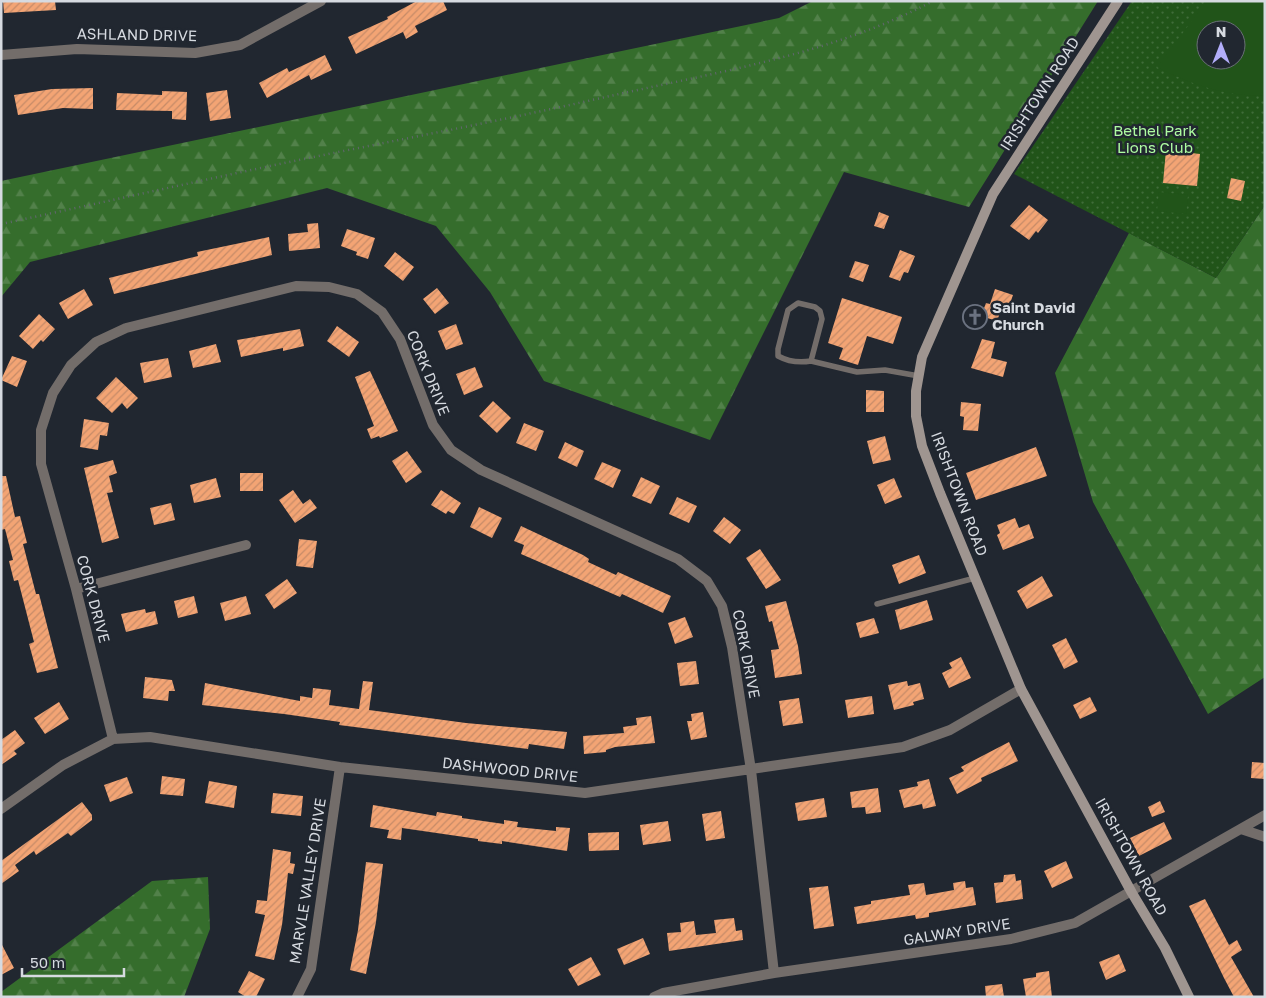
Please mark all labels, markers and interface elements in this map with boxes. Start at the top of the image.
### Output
north arrow [1196,20,1246,70]
text: N [1216,23,1226,40]
street label: ASHLAND DRIVE [77,24,197,44]
street label: IRISHTOWN ROAD [996,33,1083,154]
park label: Bethel Park Lions Club [1113,121,1197,156]
place label: Saint David Church [992,298,1075,333]
church icon: Saint David Church [962,304,988,330]
street label: CORK DRIVE [404,327,454,418]
street label: IRISHTOWN ROAD [928,429,992,558]
street label: CORK DRIVE [74,553,114,645]
street label: CORK DRIVE [730,608,764,700]
street label: DASHWOOD DRIVE [441,753,579,785]
street label: IRISHTOWN ROAD [1092,795,1172,918]
street label: MARVLE VALLEY DRIVE [285,797,329,965]
street label: GALWAY DRIVE [902,914,1012,948]
scale bar [22,946,125,978]
text: 50 m [30,953,65,971]

